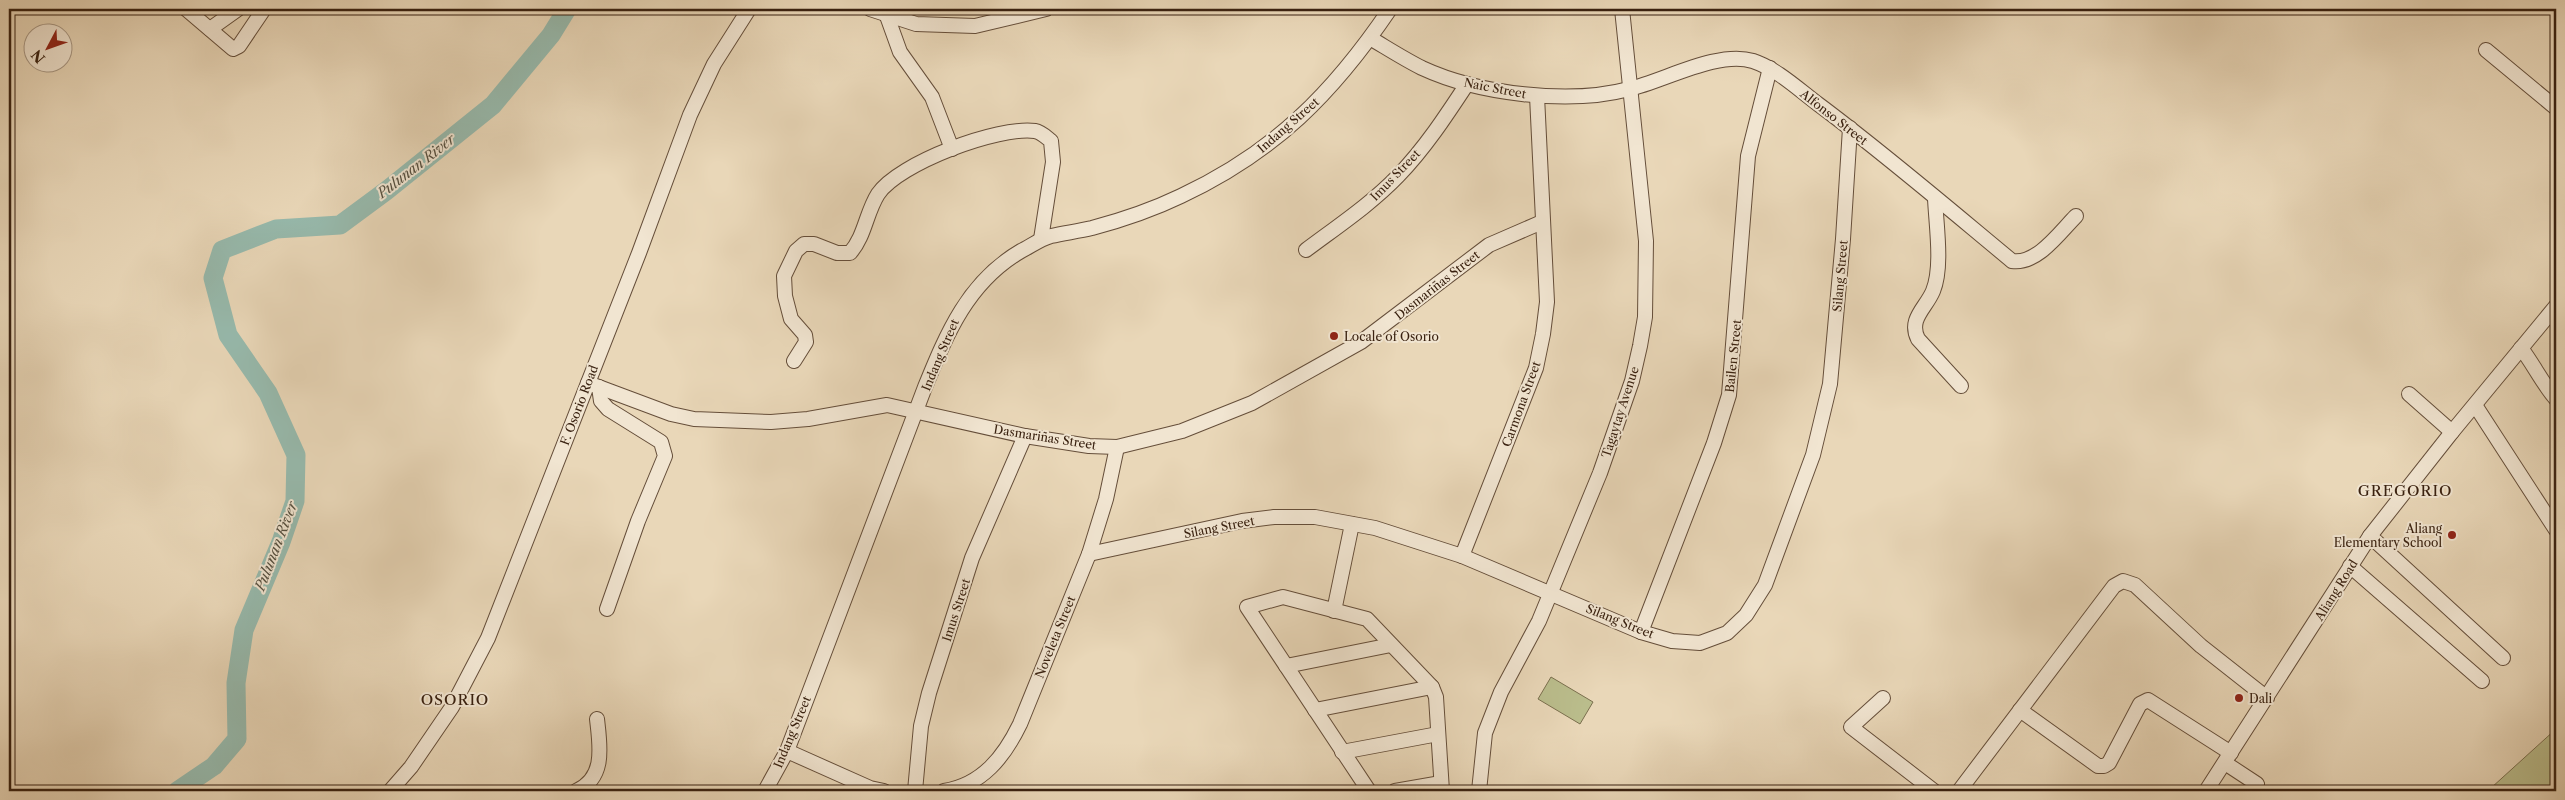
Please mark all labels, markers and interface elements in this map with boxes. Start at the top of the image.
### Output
north arrow [22,22,72,72]
text: N [27,46,49,67]
street label: Naic Street [1463,75,1528,102]
street label: Alfonso Street [1797,85,1871,148]
street label: Indang Street [1254,94,1322,156]
water label: Pulunan River [373,129,460,203]
street label: Imus Street [1367,146,1424,204]
street label: Silang Street [1829,239,1851,312]
street label: Dasmariñas Street [1392,247,1483,323]
street label: Indang Street [918,316,962,393]
street label: Bailen Street [1722,318,1744,393]
place label: Locale of Osorio [1344,329,1439,344]
marker: Locale of Osorio [1328,330,1340,342]
street label: Carmona Street [1499,358,1544,449]
street label: F. Osorio Road [557,362,601,447]
street label: Tagaytay Avenue [1598,364,1642,460]
street label: Dasmariñas Street [993,421,1098,453]
district label: GREGORIO [2358,481,2452,500]
water label: Pulunan River [250,498,302,594]
street label: Silang Street [1182,513,1256,541]
place label: Aliang Elementary School [2334,521,2443,550]
marker: Aliang Elementary School [2446,529,2458,541]
street label: Aliang Road [2311,556,2361,624]
street label: Imus Street [939,576,973,643]
street label: Noveleta Street [1032,593,1079,680]
street label: Silang Street [1584,601,1657,642]
district label: OSORIO [421,690,489,709]
place label: Dali [2249,691,2273,706]
marker: Dali [2233,692,2245,704]
street label: Indang Street [770,693,814,770]

